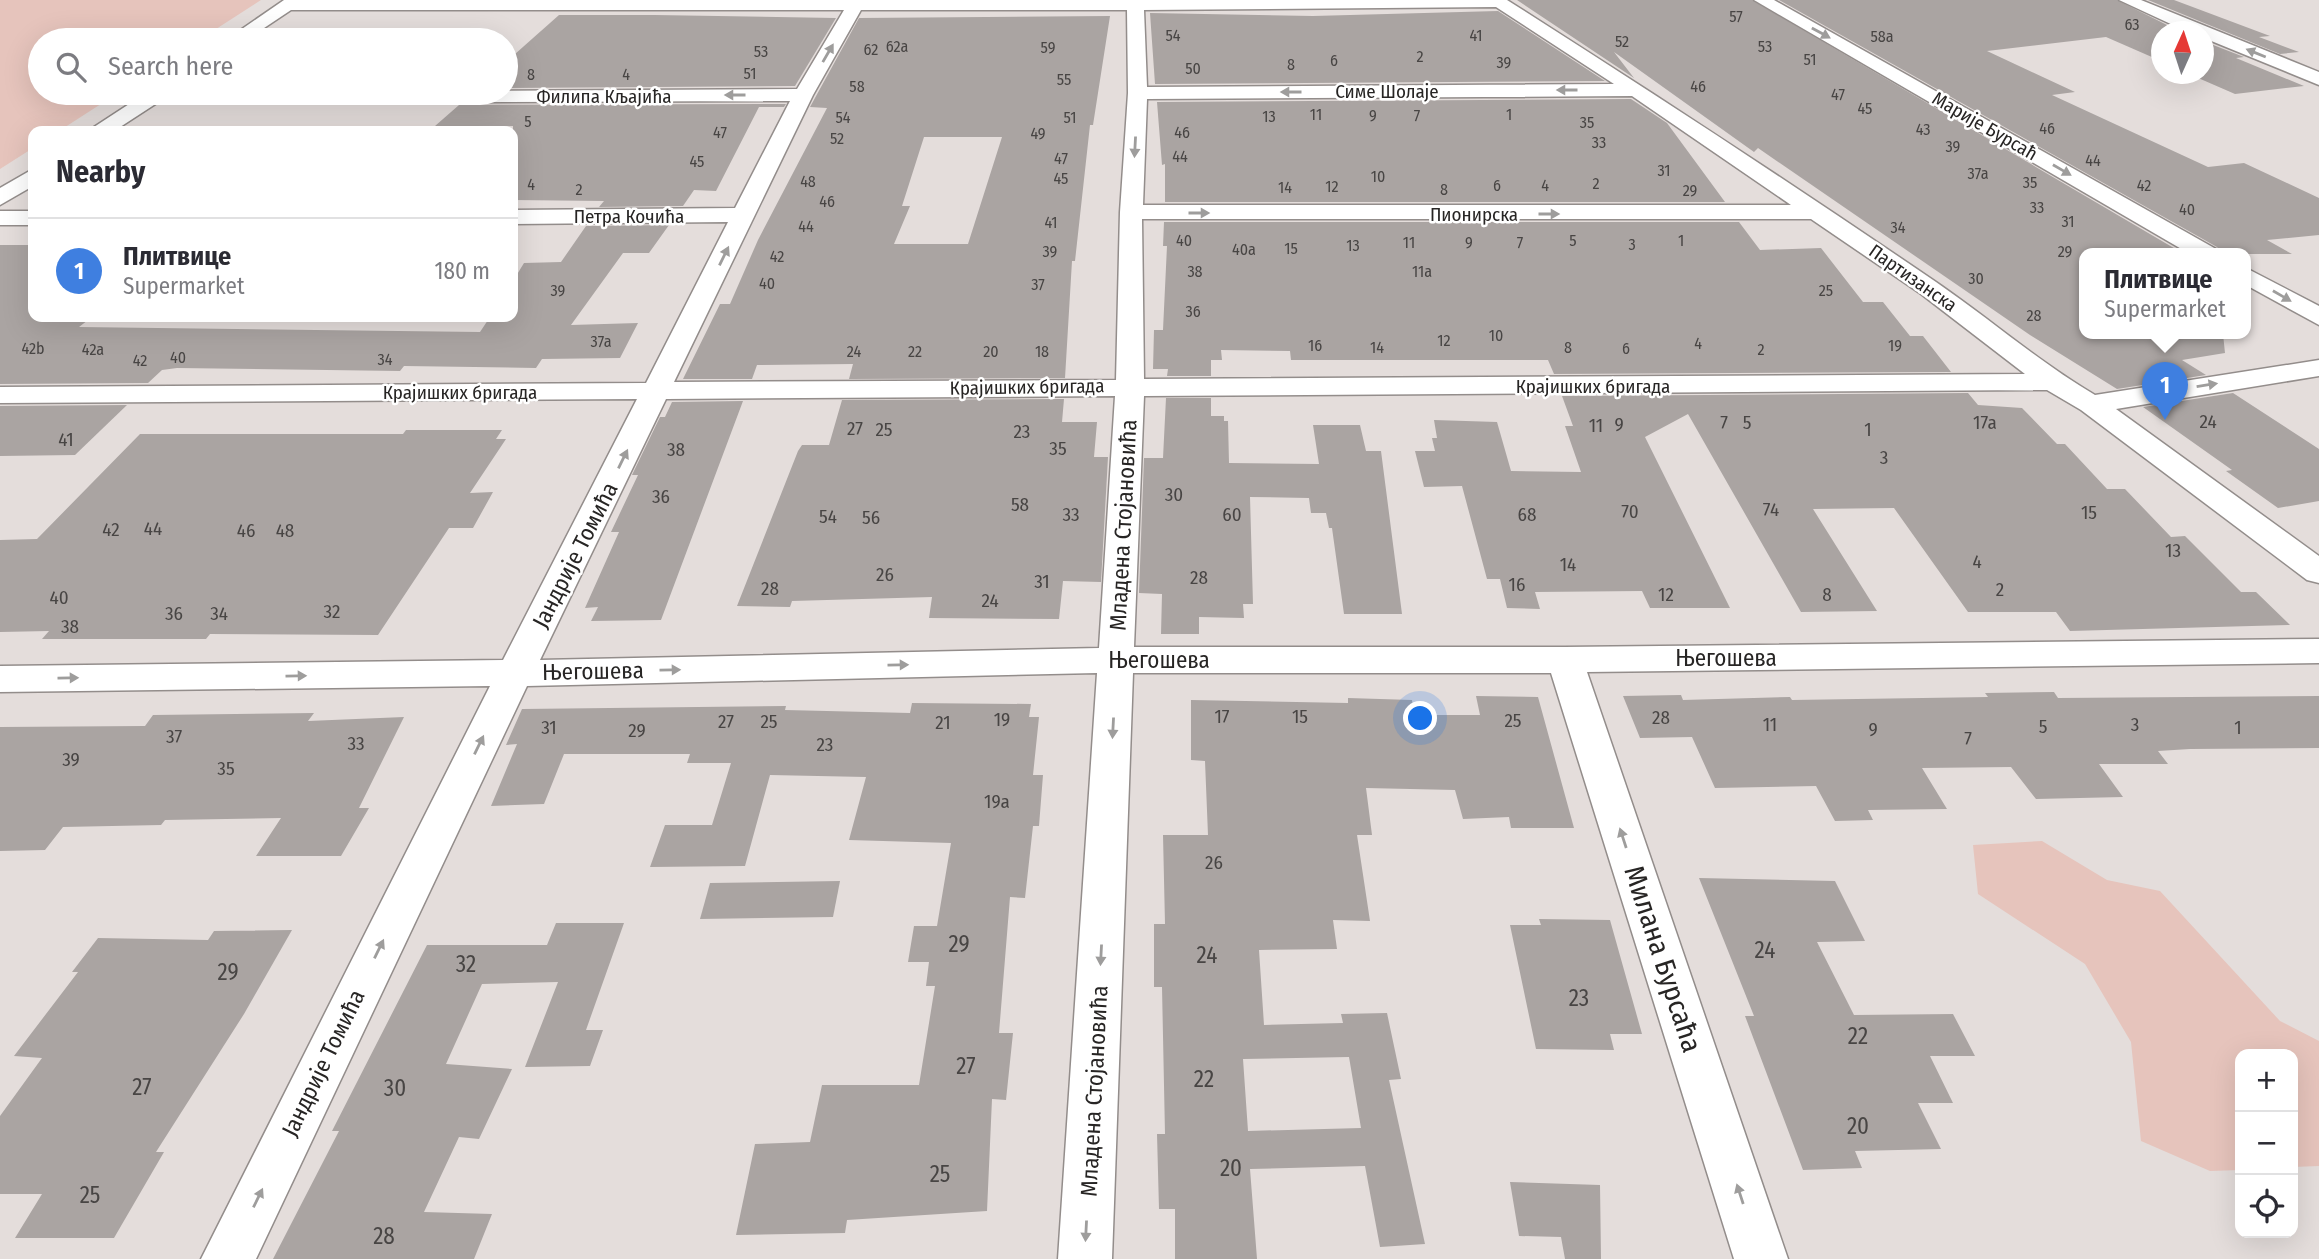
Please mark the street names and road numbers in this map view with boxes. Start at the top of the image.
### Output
street label: Симе Шолаје [1335,80,1439,103]
street label: Филипа Кљајића [536,85,672,108]
street label: Марије Бурсаћ [1928,87,2042,165]
street label: Пионирска [1430,203,1518,226]
street label: Петра Кочића [574,205,684,228]
street label: Партизанска [1865,239,1961,317]
street label: Крајишких бригада [949,374,1105,400]
street label: Крајишких бригада [1516,375,1670,398]
street label: Крајишких бригада [383,381,537,404]
street label: Младена Стојановића [1103,419,1143,631]
street label: Јандрије Томића [526,477,624,633]
street label: Његошева [1675,644,1777,672]
street label: Његошева [1108,646,1210,674]
street label: Његошева [542,656,644,686]
street label: Милана Бурсаћа [1617,862,1709,1056]
street label: Јандрије Томића [275,985,371,1141]
street label: Младена Стојановића [1074,985,1114,1197]

